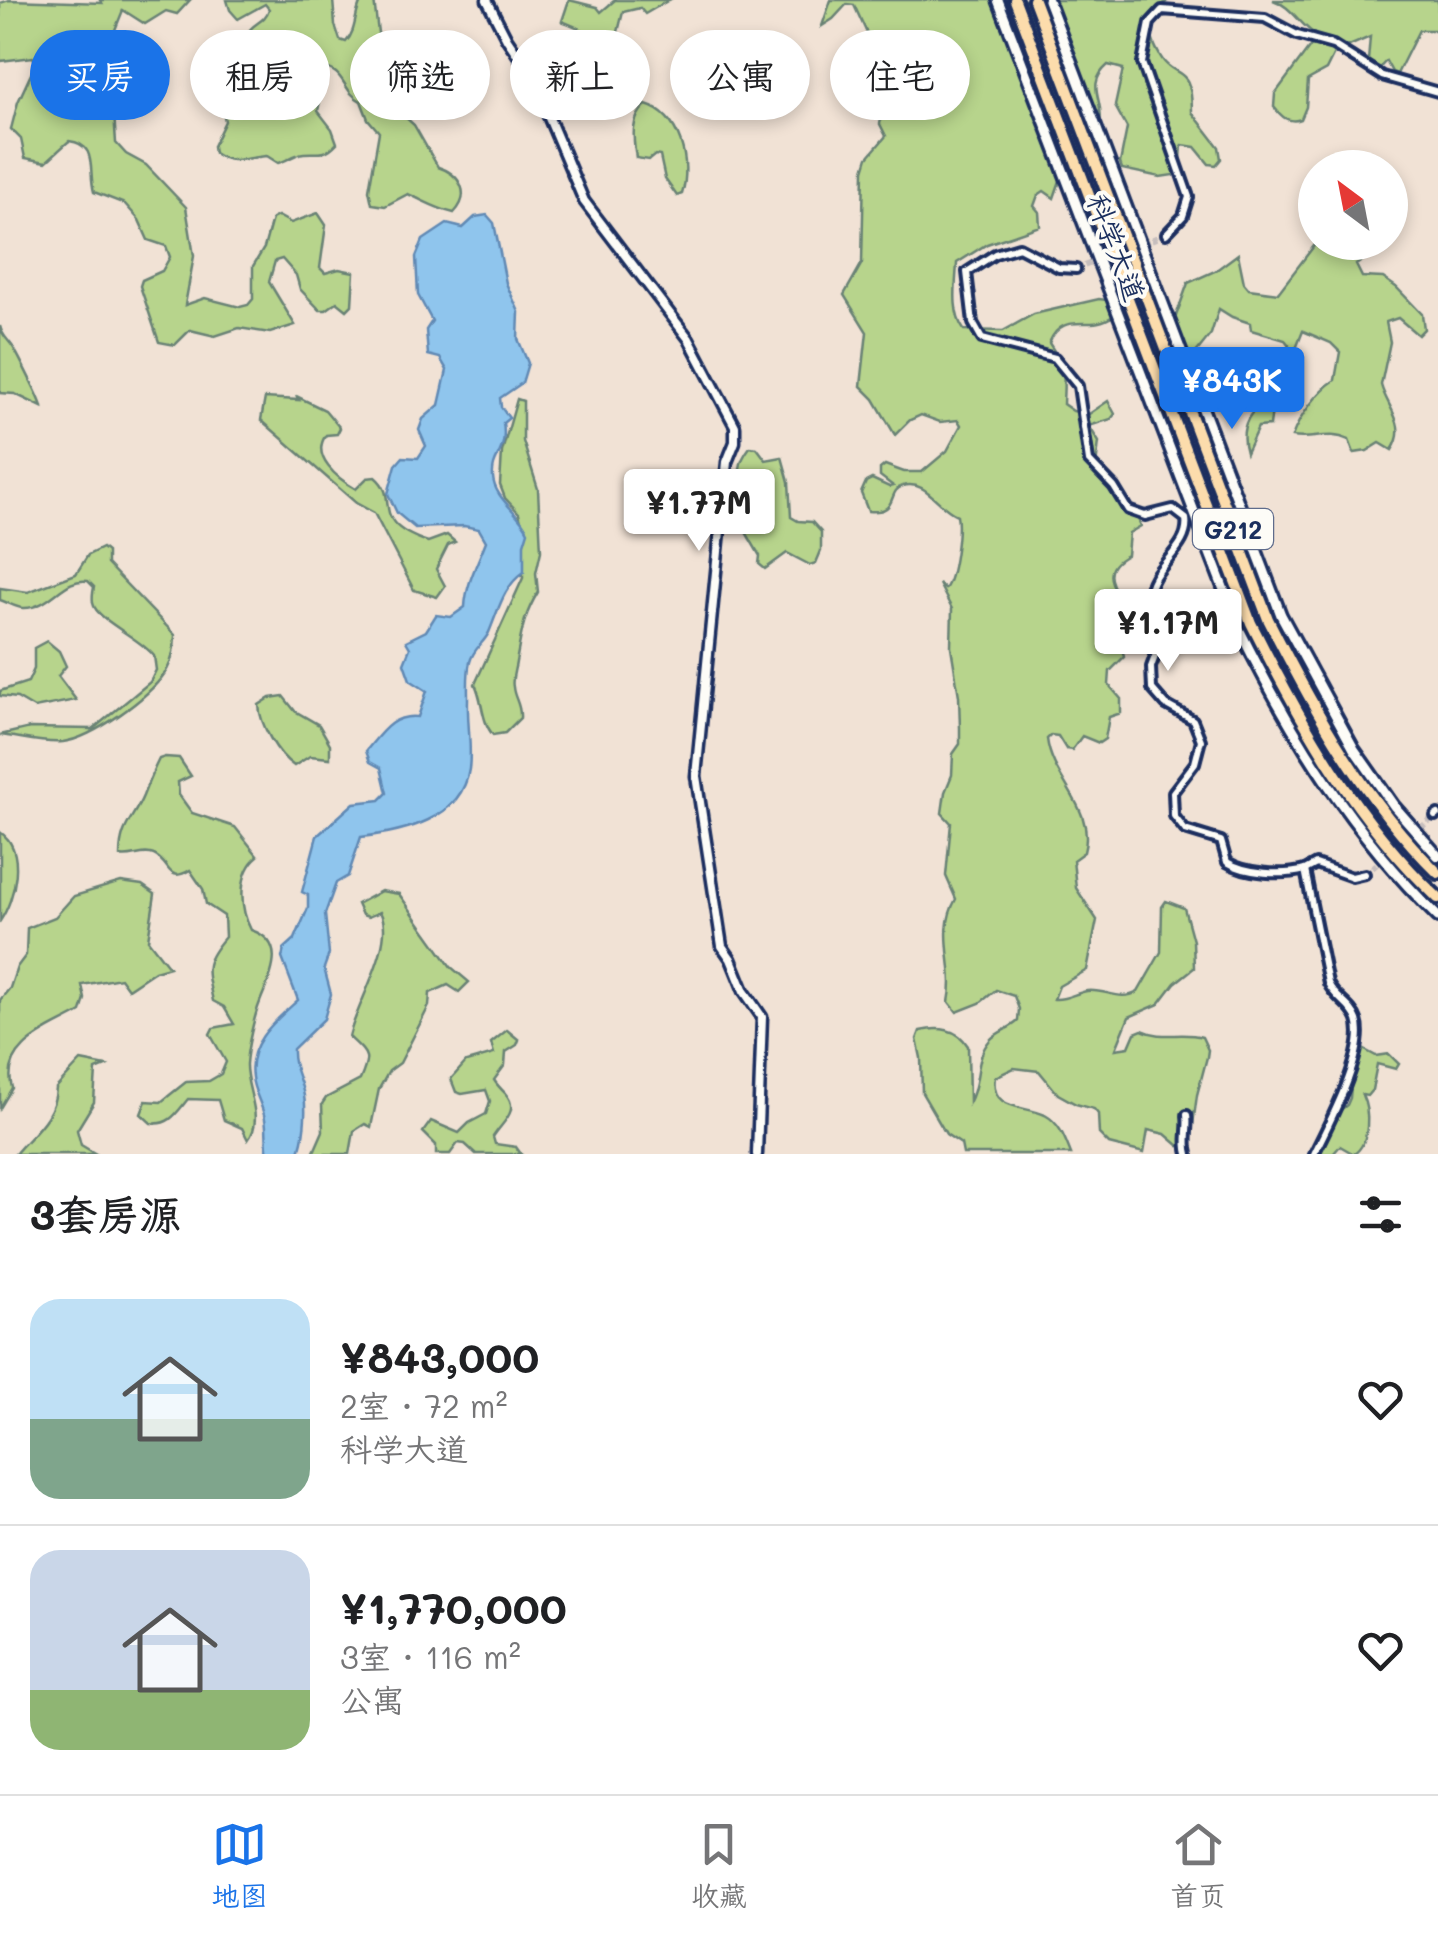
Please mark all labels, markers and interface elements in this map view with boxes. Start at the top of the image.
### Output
chip: 买房 [30,30,170,120]
chip: 租房 [190,30,330,120]
chip: 筛选 [350,30,490,120]
chip: 新上 [510,30,650,120]
chip: 公寓 [670,30,810,120]
chip: 住宅 [830,30,970,120]
north arrow [1298,150,1408,260]
map controls [1298,150,1408,260]
street label: 科学大道 [1080,188,1154,306]
pin: ¥843K [1162,347,1302,432]
text: ¥843K [1181,358,1283,400]
pin: ¥1.77M [618,469,780,554]
text: ¥1.77M [646,480,752,522]
road number: G212 [1193,509,1273,549]
pin: ¥1.17M [1087,589,1249,674]
text: ¥1.17M [1117,600,1219,642]
text: 3套房源 [30,1186,181,1241]
icon: filters [1353,1187,1408,1242]
text: ¥843,000 [340,1329,539,1384]
icon: home [110,1339,230,1459]
icon: heart [1353,1372,1408,1427]
text: 2室 · 72 m² [340,1384,508,1426]
text: 科学大道 [340,1427,468,1469]
text: ¥1,770,000 [340,1580,567,1635]
icon: home [110,1590,230,1710]
icon: heart [1353,1623,1408,1678]
text: 3室 · 116 m² [340,1635,521,1677]
text: 公寓 [340,1678,404,1720]
tab: 地图 [212,1817,268,1914]
tab: 收藏 [691,1817,747,1914]
tab: 首页 [1170,1817,1226,1914]

